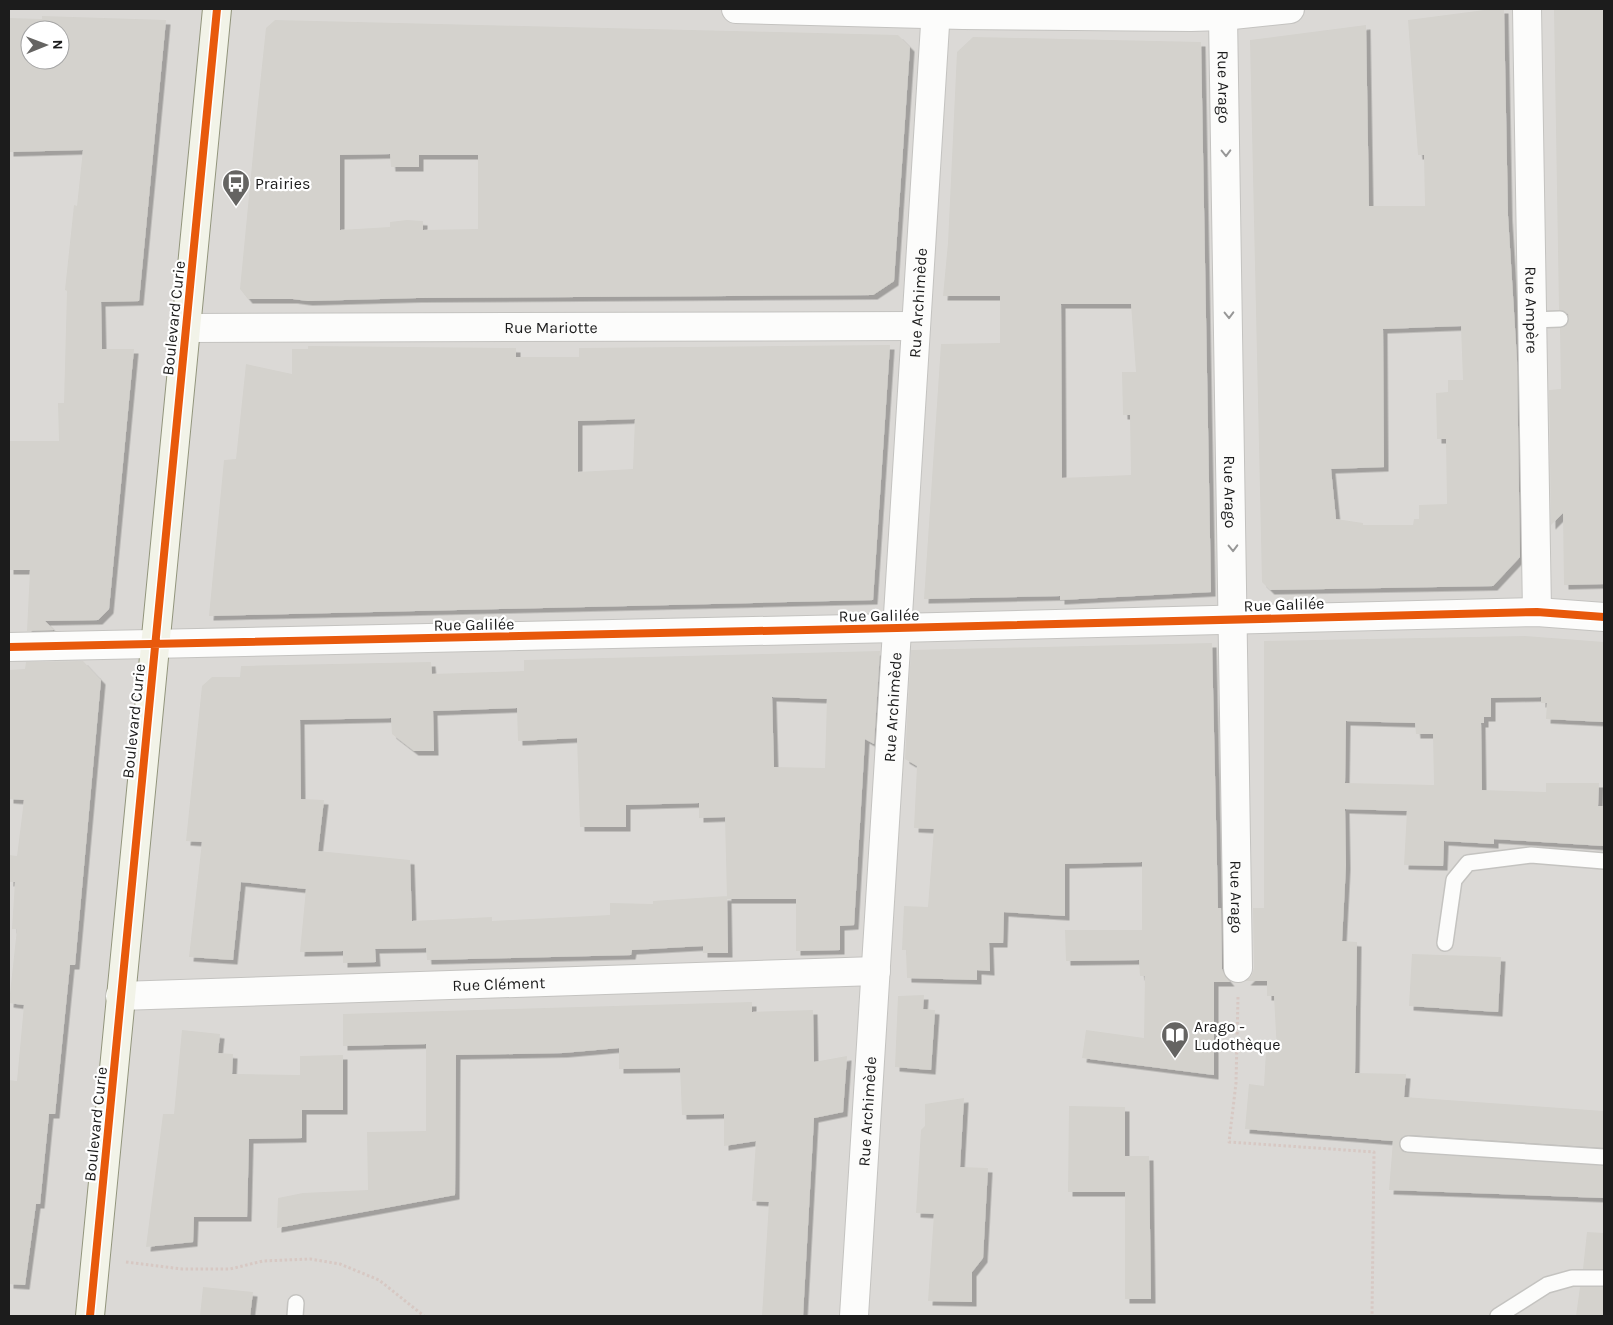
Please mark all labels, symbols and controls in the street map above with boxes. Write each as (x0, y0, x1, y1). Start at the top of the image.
north arrow (20, 20, 70, 70)
text: N (49, 40, 66, 50)
street label: Rue Arago (1214, 50, 1234, 124)
one-way arrow (1221, 149, 1231, 157)
bus stop icon: Prairies (221, 168, 251, 207)
place label: Prairies (255, 174, 310, 193)
street label: Rue Archimède (905, 247, 931, 359)
street label: Boulevard Curie (158, 260, 189, 376)
street label: Rue Ampère (1521, 266, 1542, 354)
one-way arrow (1223, 311, 1234, 319)
street label: Rue Mariotte (504, 318, 598, 337)
street label: Rue Arago (1220, 455, 1240, 529)
one-way arrow (1228, 544, 1238, 552)
street label: Rue Galilée (1243, 594, 1325, 615)
street label: Rue Galilée (838, 605, 920, 626)
street label: Rue Galilée (433, 614, 515, 635)
street label: Rue Archimède (880, 652, 906, 763)
street label: Boulevard Curie (118, 663, 149, 779)
street label: Rue Arago (1226, 860, 1246, 934)
street label: Rue Clément (452, 973, 546, 995)
place label: Arago - Ludothèque (1194, 1017, 1281, 1054)
library icon: Arago - Ludothèque (1160, 1020, 1190, 1059)
street label: Rue Archimède (854, 1056, 880, 1167)
street label: Boulevard Curie (80, 1066, 111, 1182)

